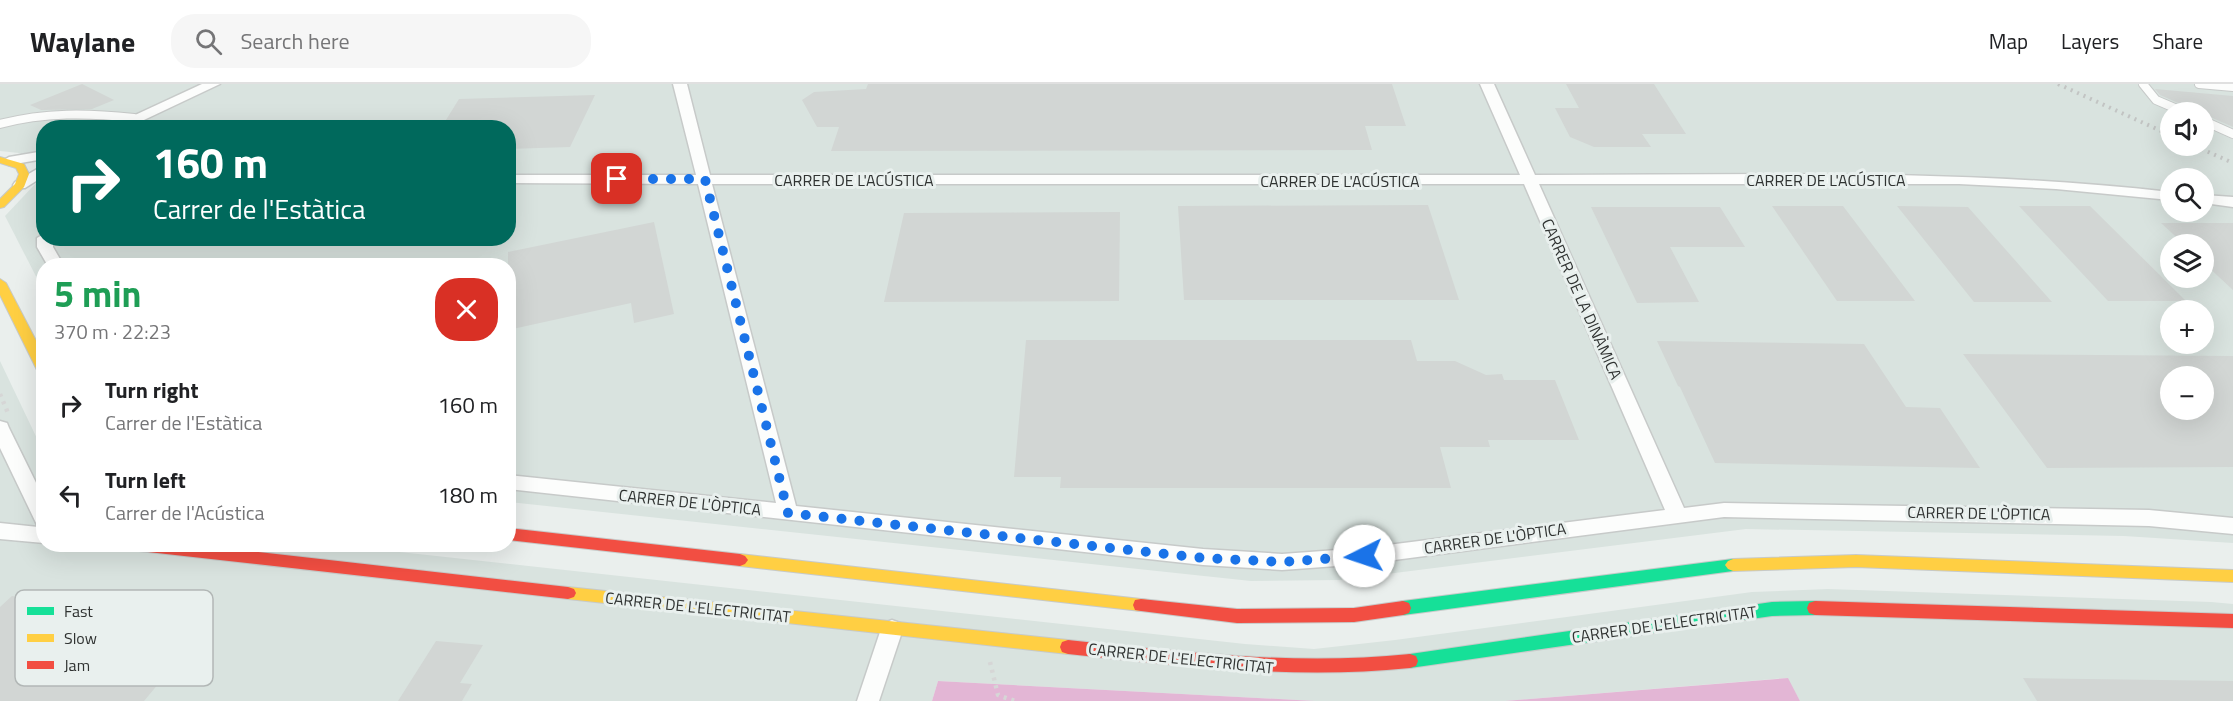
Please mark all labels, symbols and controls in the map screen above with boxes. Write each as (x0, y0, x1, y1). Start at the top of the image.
search box (171, 14, 591, 68)
text: Waylane (30, 20, 135, 63)
text: Search here (240, 24, 350, 58)
icon: search (192, 25, 225, 58)
text: Map (1989, 25, 2028, 57)
text: Layers (2061, 25, 2119, 57)
text: Share (2152, 25, 2203, 57)
map controls (2160, 102, 2214, 420)
button: sound (2160, 102, 2214, 156)
text: 160 m (153, 130, 268, 194)
icon: right (54, 144, 132, 222)
pin (591, 153, 642, 204)
icon: arrive (600, 162, 633, 195)
street label: CARRER DE L'ACÚSTICA (774, 168, 934, 192)
street label: CARRER DE L'ACÚSTICA (1746, 168, 1906, 192)
button: search (2160, 168, 2214, 222)
street label: CARRER DE L'ACÚSTICA (1260, 169, 1420, 193)
text: Carrer de l'Estàtica (153, 188, 365, 229)
street label: CARRER DE LA DINÀMICA (1536, 215, 1628, 384)
button: layers (2160, 234, 2214, 288)
text: 5 min (54, 266, 141, 321)
button: close (435, 278, 498, 341)
button: + (2160, 300, 2214, 354)
text: 370 m · 22:23 (54, 316, 171, 347)
button: − (2160, 366, 2214, 420)
text: Turn right (105, 373, 199, 407)
text: 160 m (438, 388, 498, 422)
icon: right (54, 389, 87, 422)
text: Carrer de l'Estàtica (105, 407, 262, 438)
text: Turn left (105, 463, 186, 497)
text: 180 m (438, 478, 498, 512)
icon: left (54, 479, 87, 512)
street label: CARRER DE L'ÒPTICA (618, 483, 763, 521)
text: Carrer de l'Acústica (105, 497, 265, 528)
street label: CARRER DE L'ÒPTICA (1907, 500, 2051, 526)
street label: CARRER DE L'ÒPTICA (1422, 516, 1568, 560)
position arrow (1332, 524, 1396, 588)
street label: CARRER DE L'ELECTRICITAT (604, 585, 792, 629)
legend (15, 590, 213, 686)
text: Fast (64, 599, 93, 623)
street label: CARRER DE L'ELECTRICITAT (1570, 599, 1758, 649)
text: Slow (64, 626, 97, 650)
street label: CARRER DE L'ELECTRICITAT (1087, 636, 1275, 680)
text: Jam (64, 653, 90, 677)

